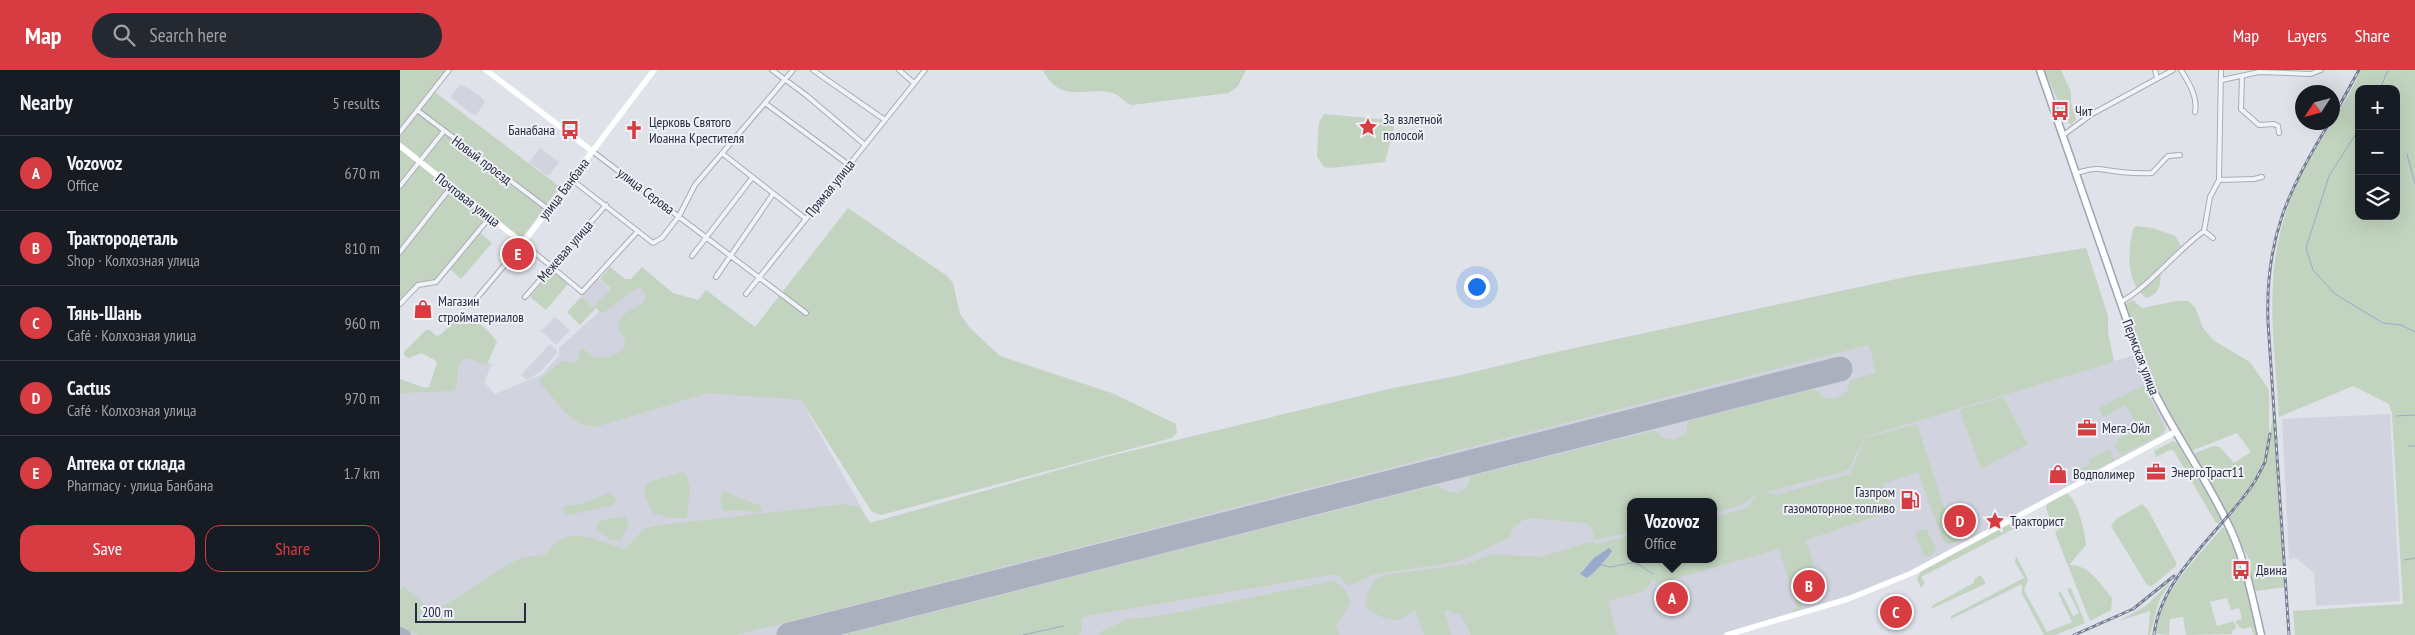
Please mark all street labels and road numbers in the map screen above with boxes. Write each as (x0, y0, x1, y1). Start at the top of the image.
street label: Новый проезд (448, 131, 516, 189)
street label: улица Банбана (535, 154, 593, 224)
street label: Прямая улица (801, 156, 859, 220)
street label: улица Серова (614, 164, 678, 218)
street label: Почтовая улица (432, 169, 504, 231)
street label: Межевая улица (533, 216, 597, 286)
street label: Пермская улица (2118, 317, 2164, 397)

